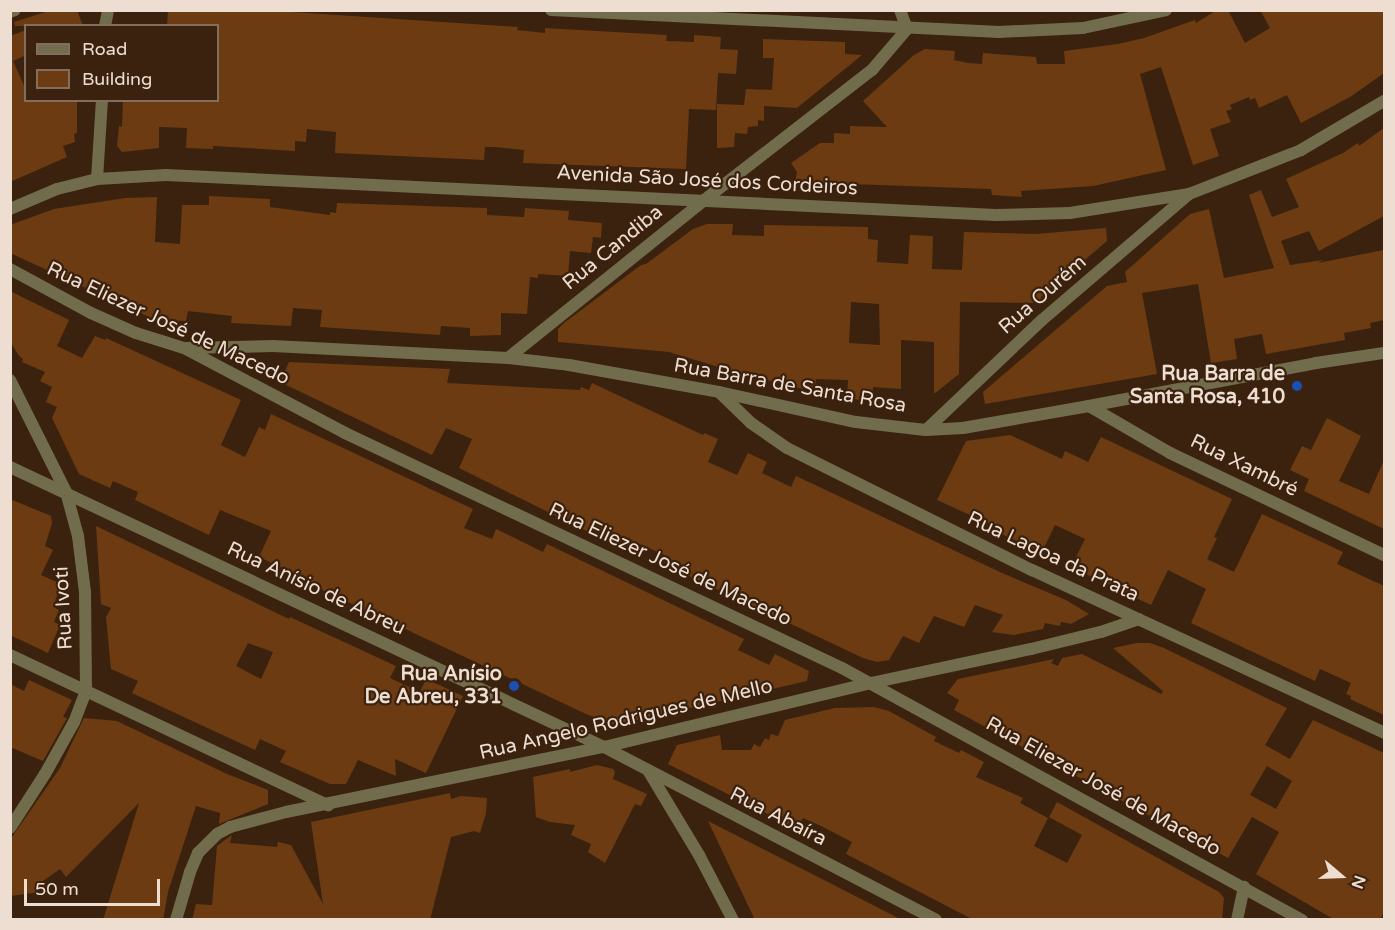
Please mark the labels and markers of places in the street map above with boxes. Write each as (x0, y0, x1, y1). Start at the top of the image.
place label: Rua Barra de Santa Rosa, 410 (1130, 362, 1285, 409)
marker: Rua Barra de Santa Rosa, 410 (1290, 379, 1304, 393)
place label: Rua Anísio De Abreu, 331 (364, 662, 502, 709)
marker: Rua Anísio De Abreu, 331 (507, 679, 521, 693)

